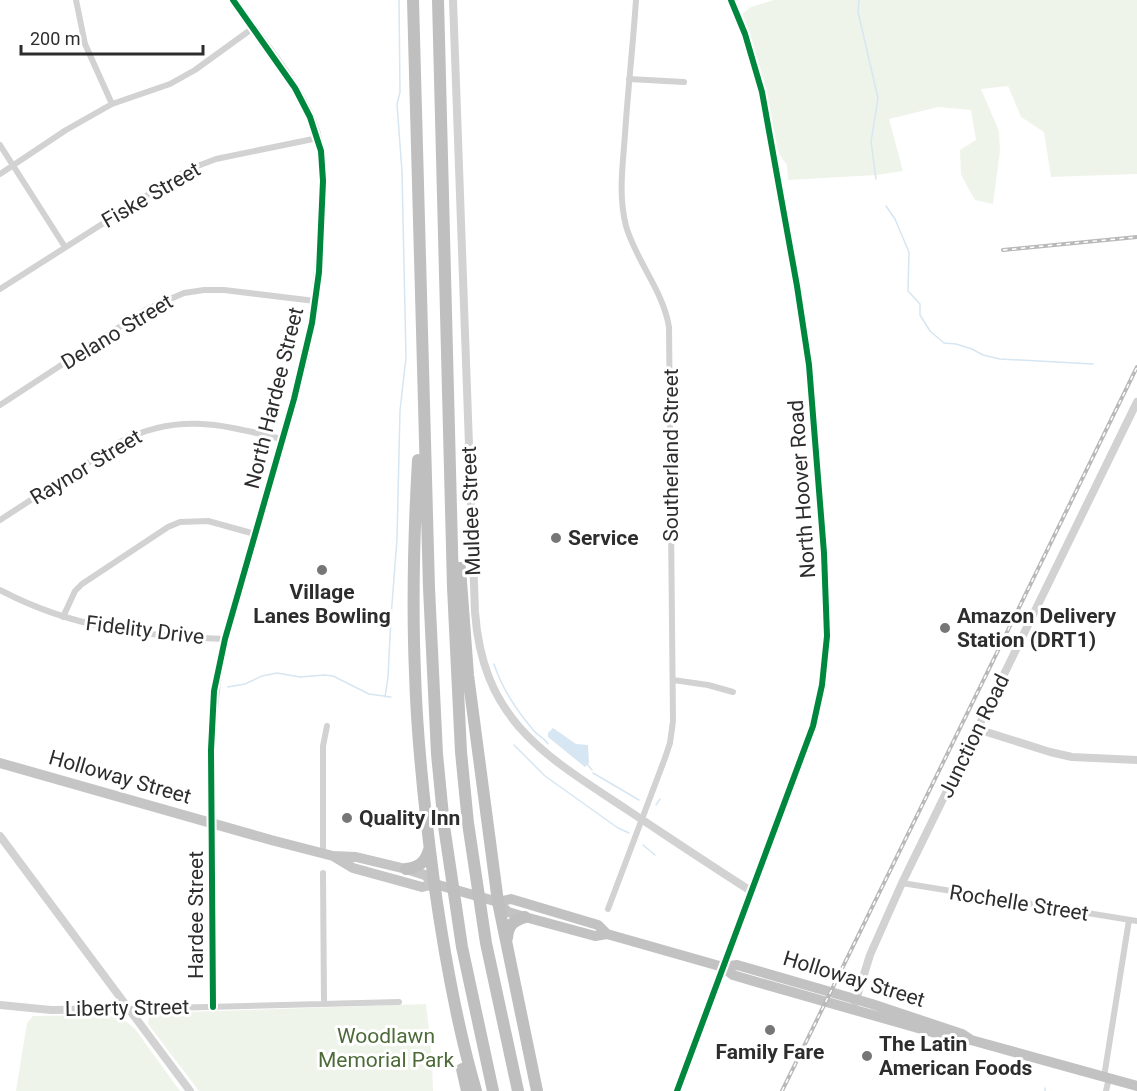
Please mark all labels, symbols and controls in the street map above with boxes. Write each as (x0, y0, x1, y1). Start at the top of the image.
scale bar (21, 18, 202, 56)
text: 200 m (30, 28, 81, 49)
street label: Fiske Street (97, 157, 205, 233)
street label: Delano Street (57, 289, 177, 375)
street label: North Hardee Street (240, 305, 308, 491)
street label: Southerland Street (659, 368, 683, 542)
street label: North Hoover Road (784, 399, 820, 579)
street label: Raynor Street (26, 424, 146, 510)
street label: Muldee Street (457, 446, 485, 576)
place label: Service (568, 526, 639, 550)
marker: Service (549, 531, 563, 545)
marker: Village Lanes Bowling (315, 563, 329, 577)
place label: Village Lanes Bowling (253, 580, 391, 628)
place label: Amazon Delivery Station (DRT1) (957, 604, 1116, 652)
street label: Fidelity Drive (84, 611, 206, 649)
marker: Amazon Delivery Station (DRT1) (938, 621, 952, 635)
street label: Junction Road (934, 670, 1014, 802)
street label: Holloway Street (46, 745, 194, 809)
place label: Quality Inn (359, 806, 460, 830)
marker: Quality Inn (340, 811, 354, 825)
street label: Hardee Street (184, 851, 208, 979)
street label: Rochelle Street (948, 880, 1090, 926)
street label: Holloway Street (780, 946, 928, 1012)
street label: Liberty Street (65, 995, 190, 1021)
marker: Family Fare (763, 1023, 777, 1037)
park label: Woodlawn Memorial Park (318, 1024, 454, 1072)
place label: The Latin American Foods (879, 1032, 1033, 1080)
place label: Family Fare (716, 1040, 824, 1064)
marker: The Latin American Foods (860, 1049, 874, 1063)

